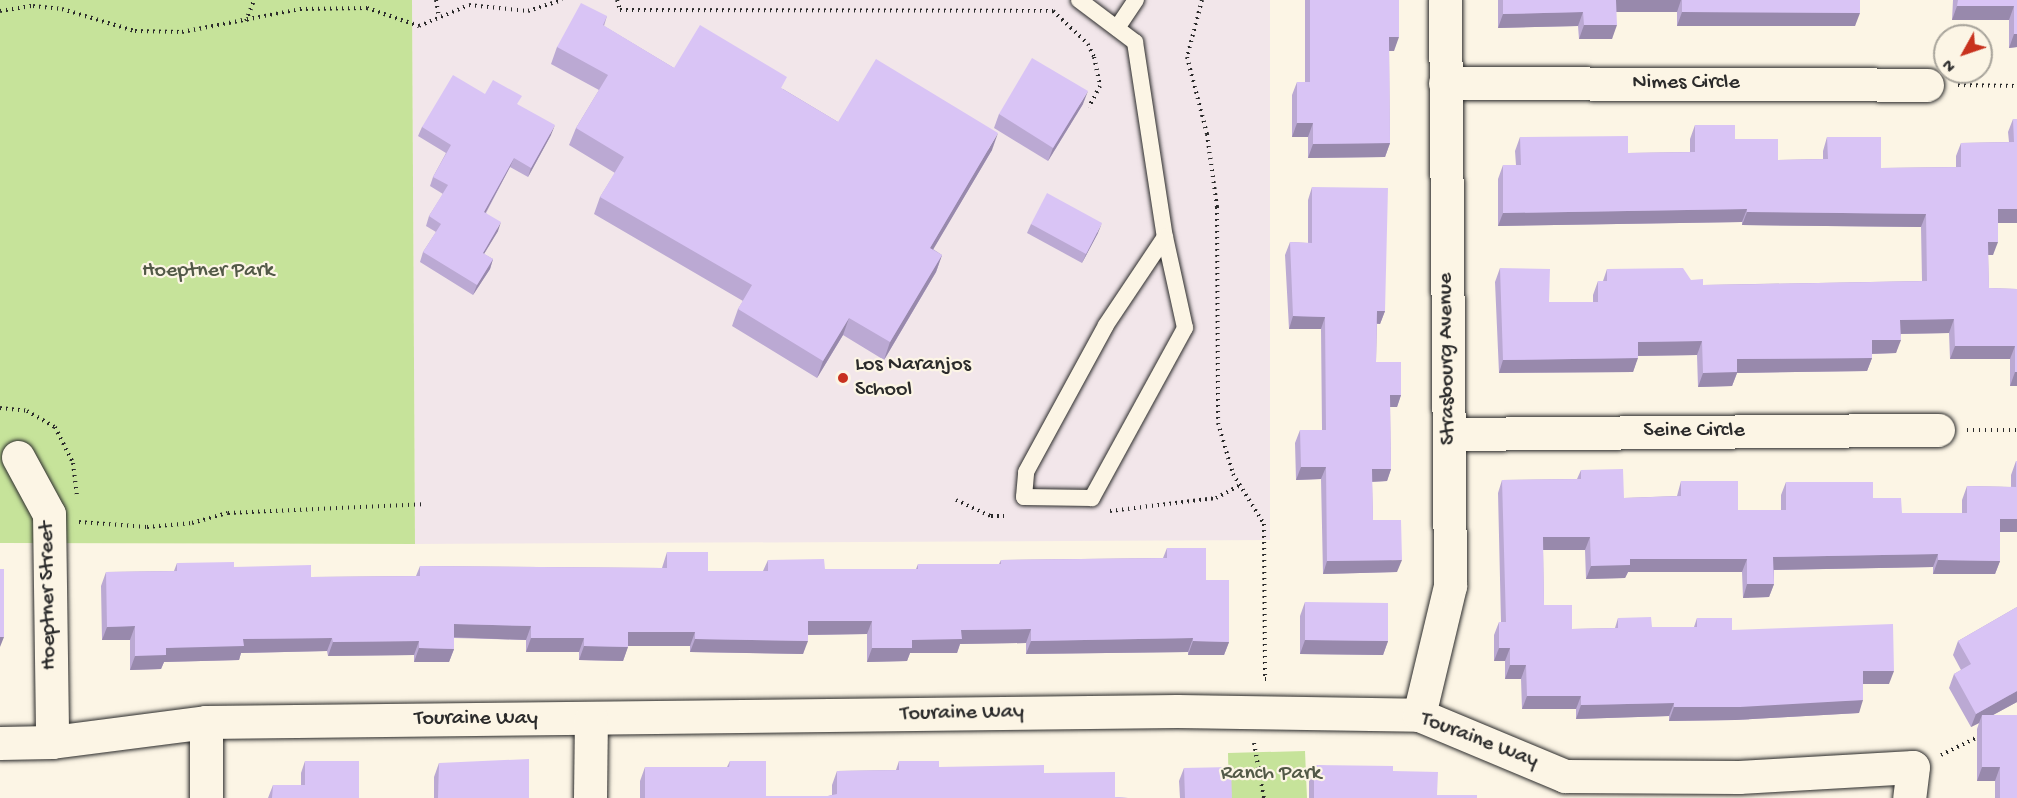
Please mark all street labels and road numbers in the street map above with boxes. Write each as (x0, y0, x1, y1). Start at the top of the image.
street label: Nimes Circle (1632, 71, 1740, 97)
street label: Strasbourg Avenue (1433, 273, 1463, 445)
street label: Seine Circle (1643, 419, 1745, 445)
street label: Hoeptner Street (35, 521, 63, 671)
street label: Touraine Way (900, 700, 1024, 728)
street label: Touraine Way (414, 707, 538, 733)
street label: Touraine Way (1417, 707, 1541, 775)

